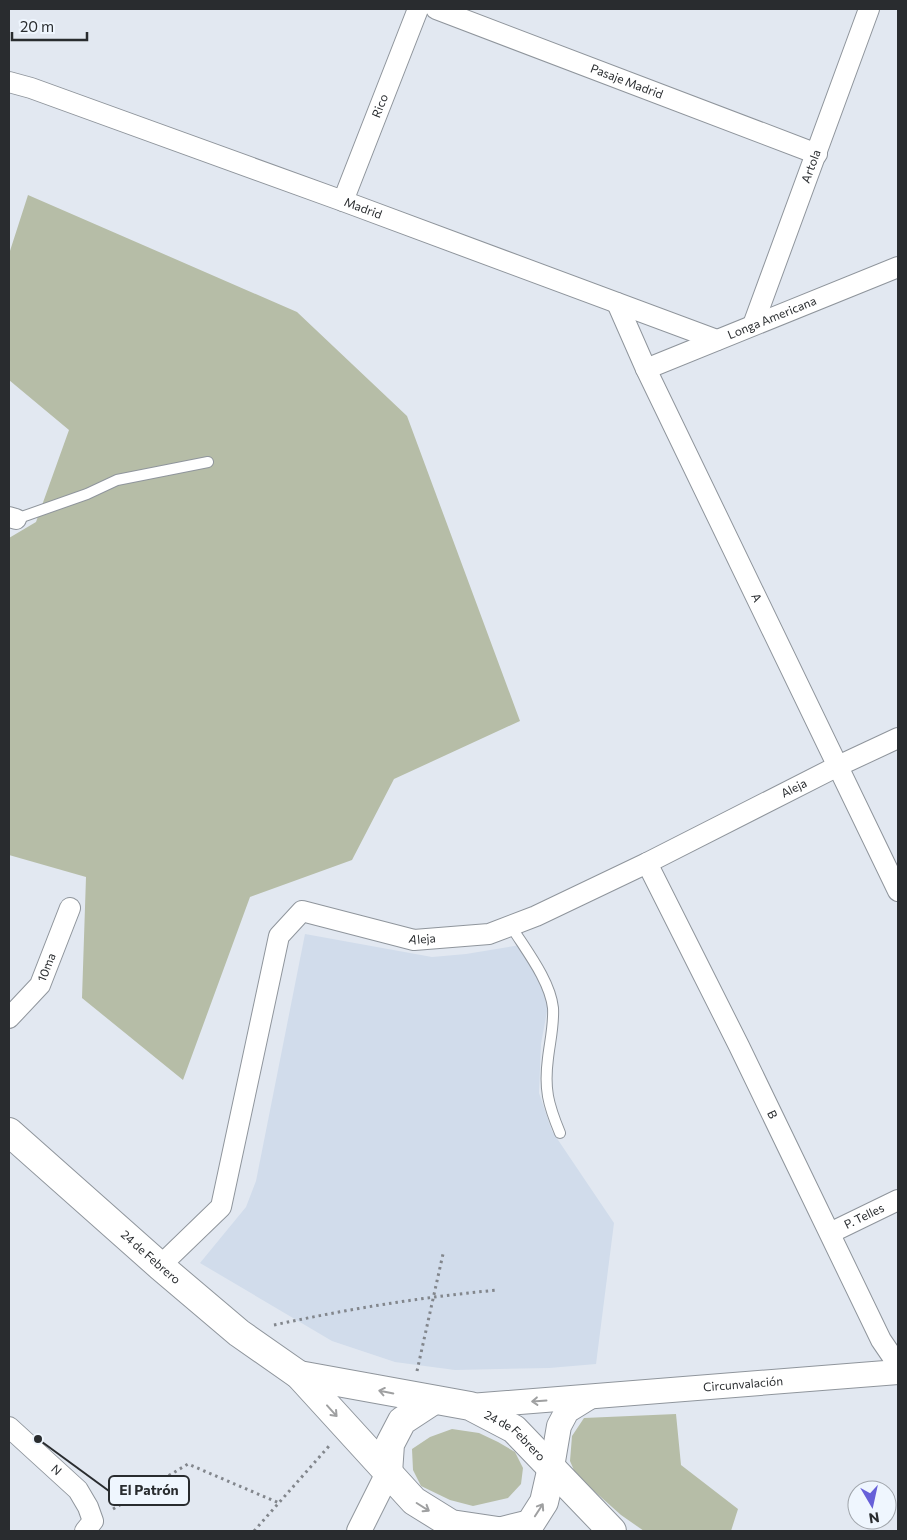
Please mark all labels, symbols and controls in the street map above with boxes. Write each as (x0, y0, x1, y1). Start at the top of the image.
scale bar (12, 10, 88, 42)
text: 20 m (20, 17, 54, 35)
street label: Pasaje Madrid (589, 60, 665, 101)
street label: Rico (368, 92, 390, 119)
street label: Artola (798, 147, 823, 185)
street label: Madrid (342, 194, 384, 221)
street label: Longa Americana (725, 293, 818, 341)
street label: A (749, 590, 765, 604)
street label: Aleja (778, 775, 809, 800)
street label: Aleja (407, 930, 436, 947)
street label: 10ma (34, 951, 58, 984)
street label: B (765, 1108, 781, 1121)
street label: P. Telles (842, 1200, 886, 1231)
street label: 24 de Febrero (119, 1227, 184, 1286)
street label: Circunvalación (703, 1373, 784, 1393)
one-way arrow (379, 1386, 395, 1396)
one-way arrow (532, 1397, 548, 1406)
one-way arrow (326, 1405, 338, 1418)
street label: 24 de Febrero (482, 1407, 549, 1463)
street label: N (49, 1461, 65, 1478)
callout: El Patrón (109, 1476, 189, 1505)
north arrow (847, 1480, 897, 1530)
text: El Patrón (119, 1481, 179, 1498)
one-way arrow (416, 1502, 430, 1512)
one-way arrow (534, 1503, 544, 1517)
text: N (868, 1509, 881, 1528)

